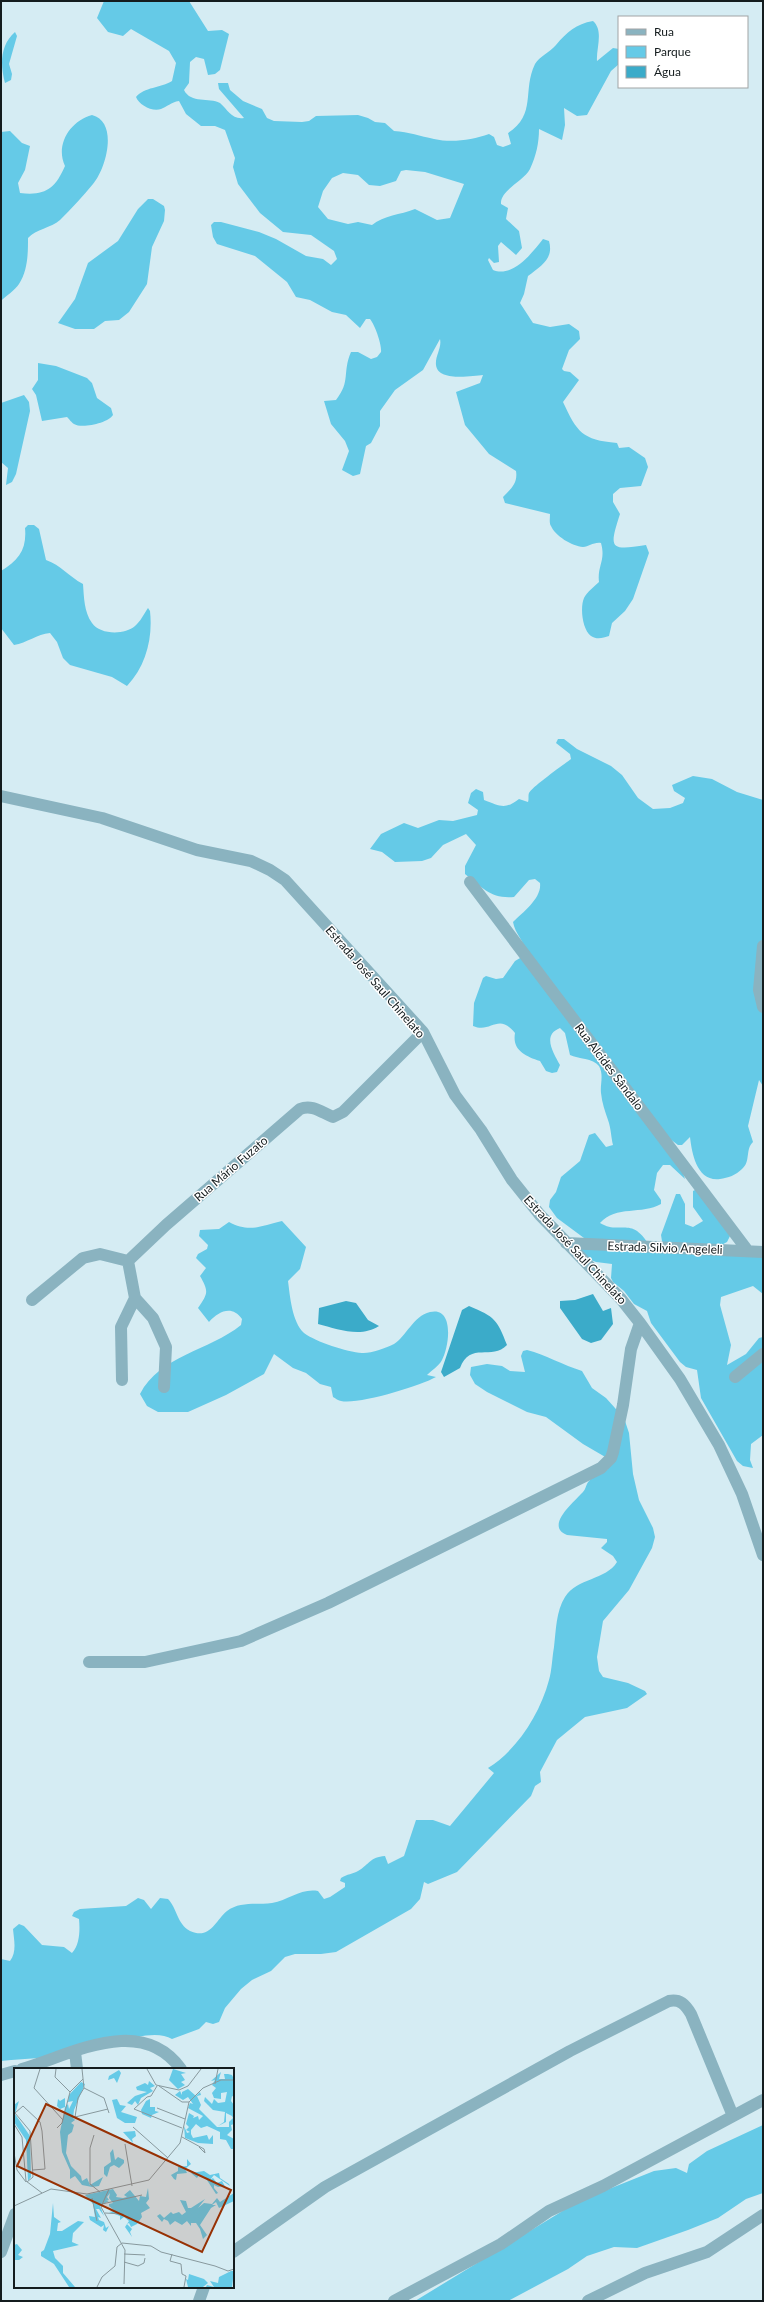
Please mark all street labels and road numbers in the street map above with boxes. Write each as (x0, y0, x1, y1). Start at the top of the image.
street label: Estrada José Saul Chinelato (323, 923, 428, 1041)
street label: Rua Alcides Sândalo (572, 1020, 647, 1113)
street label: Rua Mário Fuzato (191, 1133, 271, 1205)
street label: Estrada José Saul Chinelato (521, 1192, 630, 1307)
street label: Estrada Silvio Angeleli (607, 1238, 723, 1257)

